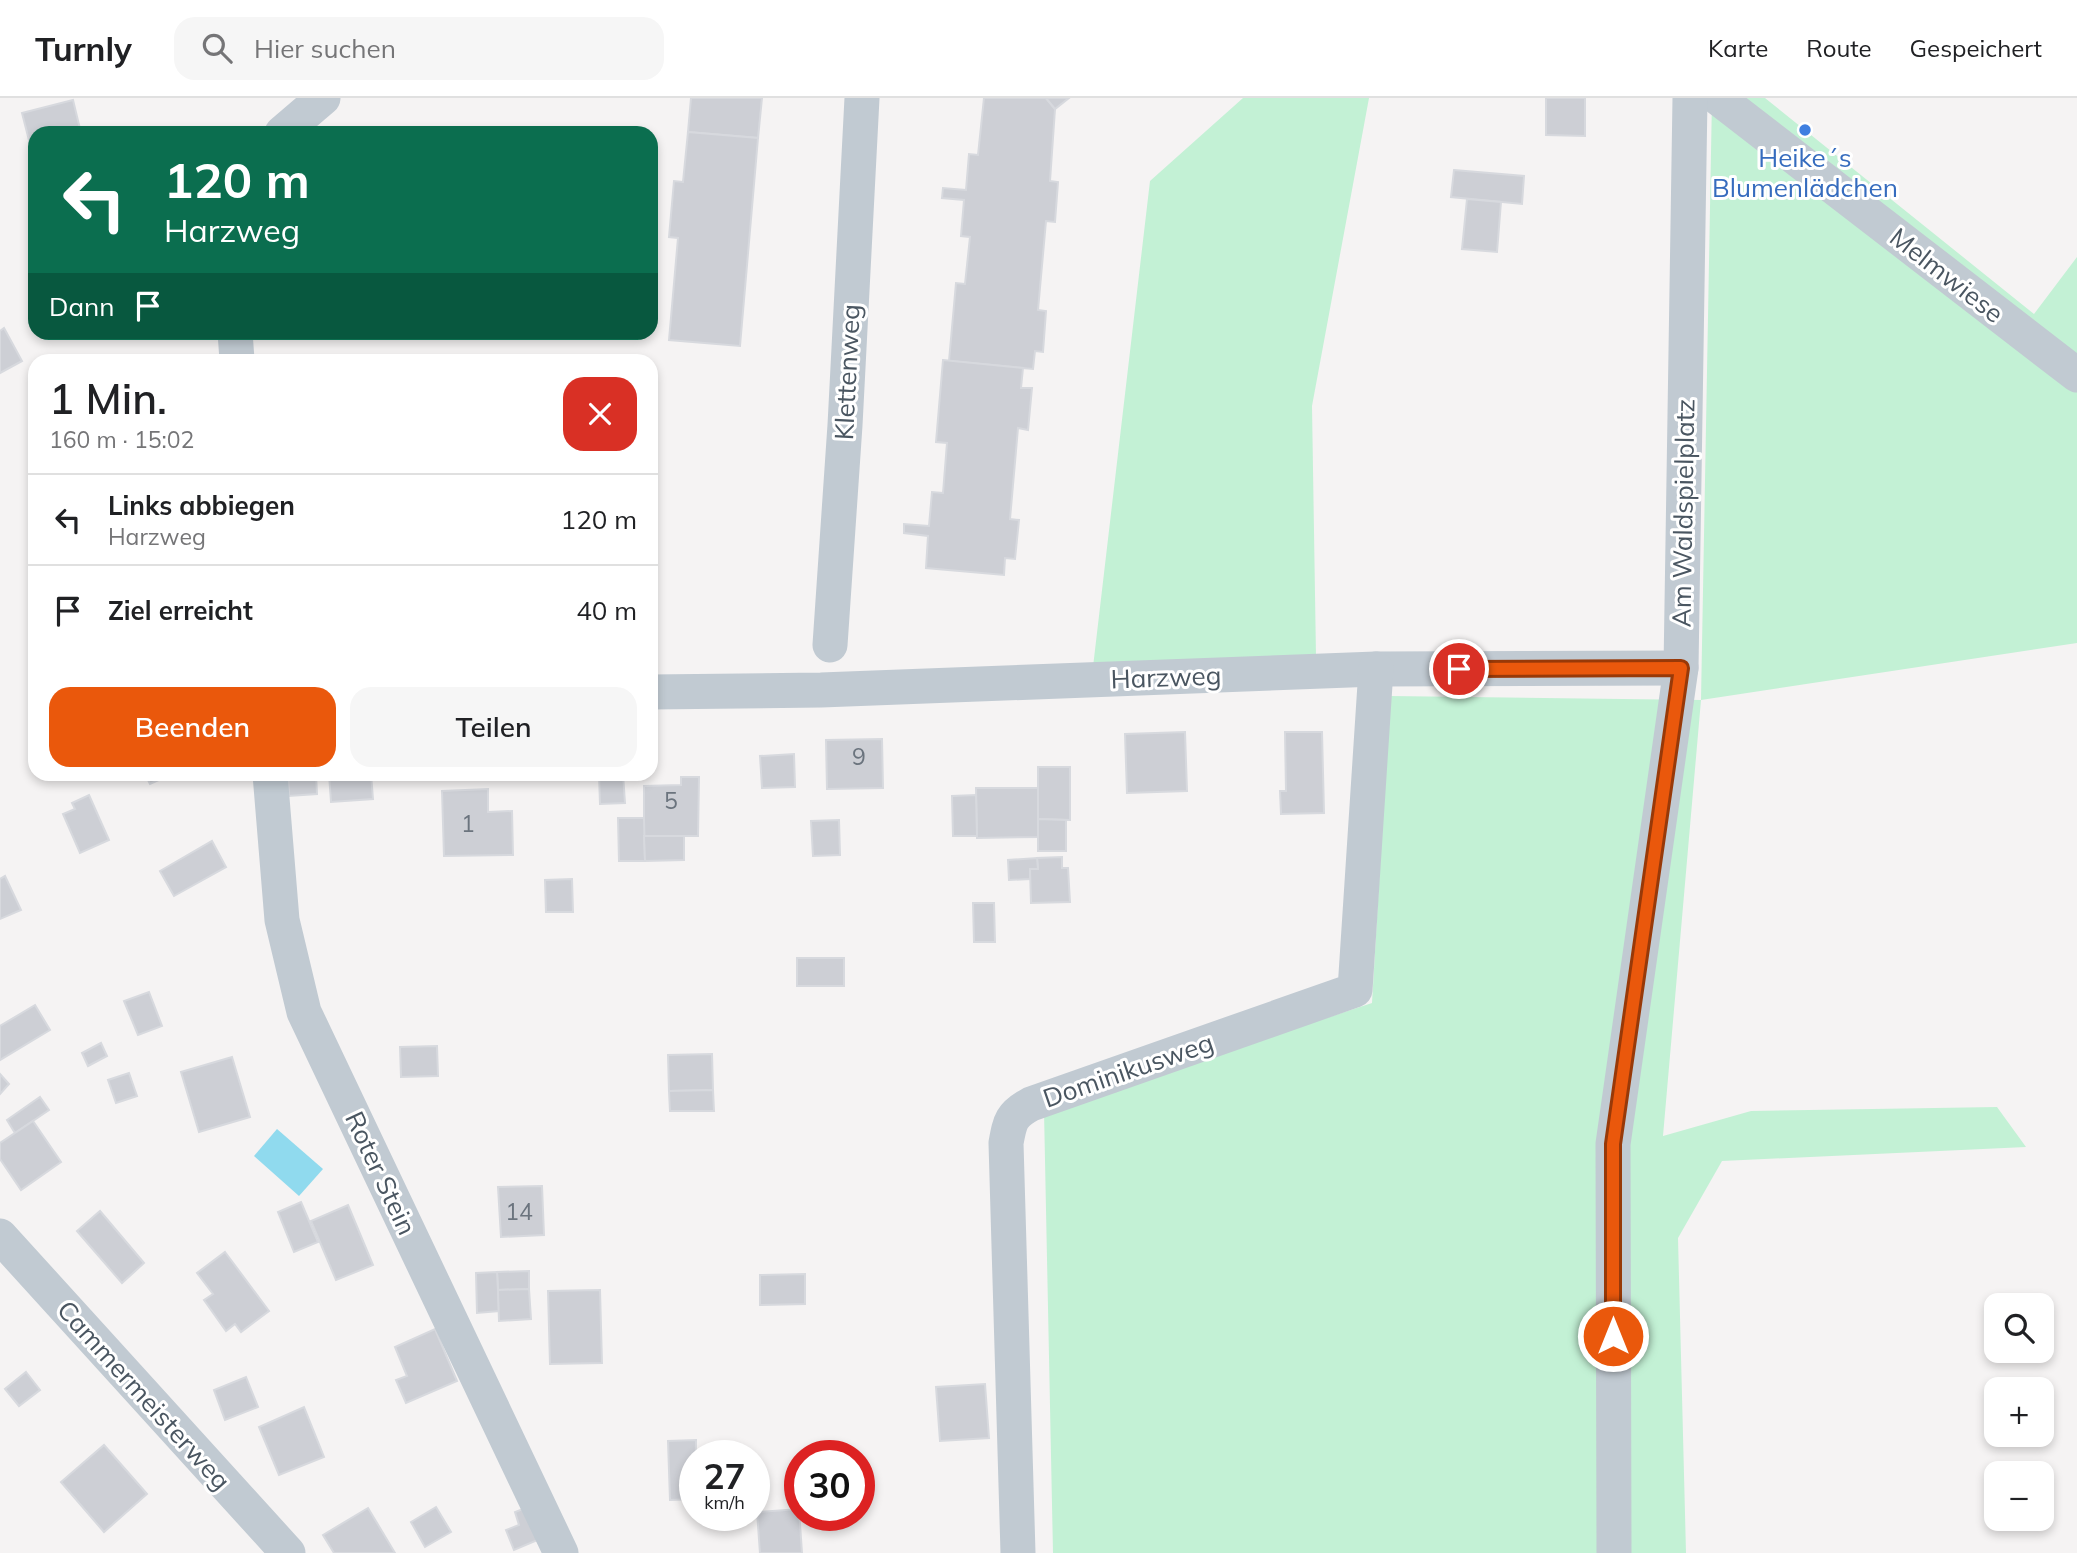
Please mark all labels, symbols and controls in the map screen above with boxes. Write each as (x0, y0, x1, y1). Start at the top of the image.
search box (174, 17, 664, 80)
text: Turnly (35, 28, 132, 69)
icon: search (198, 29, 236, 67)
text: Hier suchen (254, 32, 396, 65)
text: Karte (1708, 33, 1768, 63)
text: Route (1806, 33, 1872, 63)
text: Gespeichert (1910, 33, 2042, 63)
marker: Heike´s Blumenlädchen (1797, 122, 1813, 138)
place label: Heike´s Blumenlädchen (1712, 141, 1898, 204)
text: 120 m (164, 149, 310, 210)
icon: left (49, 154, 140, 245)
text: Harzweg (164, 210, 300, 250)
street label: Melmwiese (1884, 220, 2010, 330)
icon: arrive (129, 287, 167, 325)
text: Dann (49, 290, 115, 323)
street label: Klettenweg (827, 303, 867, 441)
text: 1 Min. (49, 372, 167, 425)
button: close (563, 377, 637, 451)
street label: Am Waldspielplatz (1665, 398, 1701, 628)
text: 160 m · 15:02 (49, 425, 194, 454)
text: Links abbiegen (108, 489, 295, 522)
icon: left (49, 501, 87, 539)
text: 120 m (561, 503, 637, 536)
text: Harzweg (108, 522, 206, 551)
icon: arrive (49, 592, 87, 630)
text: Ziel erreicht (108, 594, 253, 627)
text: 40 m (576, 594, 637, 627)
pin (1429, 639, 1489, 699)
icon: arrive (1440, 650, 1478, 688)
street label: Harzweg (1110, 659, 1222, 695)
button: Beenden (49, 687, 336, 767)
button: Teilen (350, 687, 637, 767)
house number: 9 (852, 742, 866, 771)
house number: 5 (664, 786, 678, 815)
house number: 1 (461, 809, 475, 838)
street label: Dominikusweg (1038, 1025, 1218, 1115)
street label: Roter Stein (338, 1106, 424, 1240)
house number: 14 (505, 1197, 533, 1226)
street label: Cammermeisterweg (50, 1293, 238, 1497)
map controls (1984, 1293, 2054, 1531)
button: search (1984, 1293, 2054, 1363)
position arrow (1576, 1299, 1650, 1373)
button: + (1984, 1377, 2054, 1447)
speed limit sign: 30 (784, 1440, 875, 1531)
text: 27 (703, 1454, 746, 1498)
button: − (1984, 1461, 2054, 1531)
text: km/h (704, 1491, 745, 1514)

